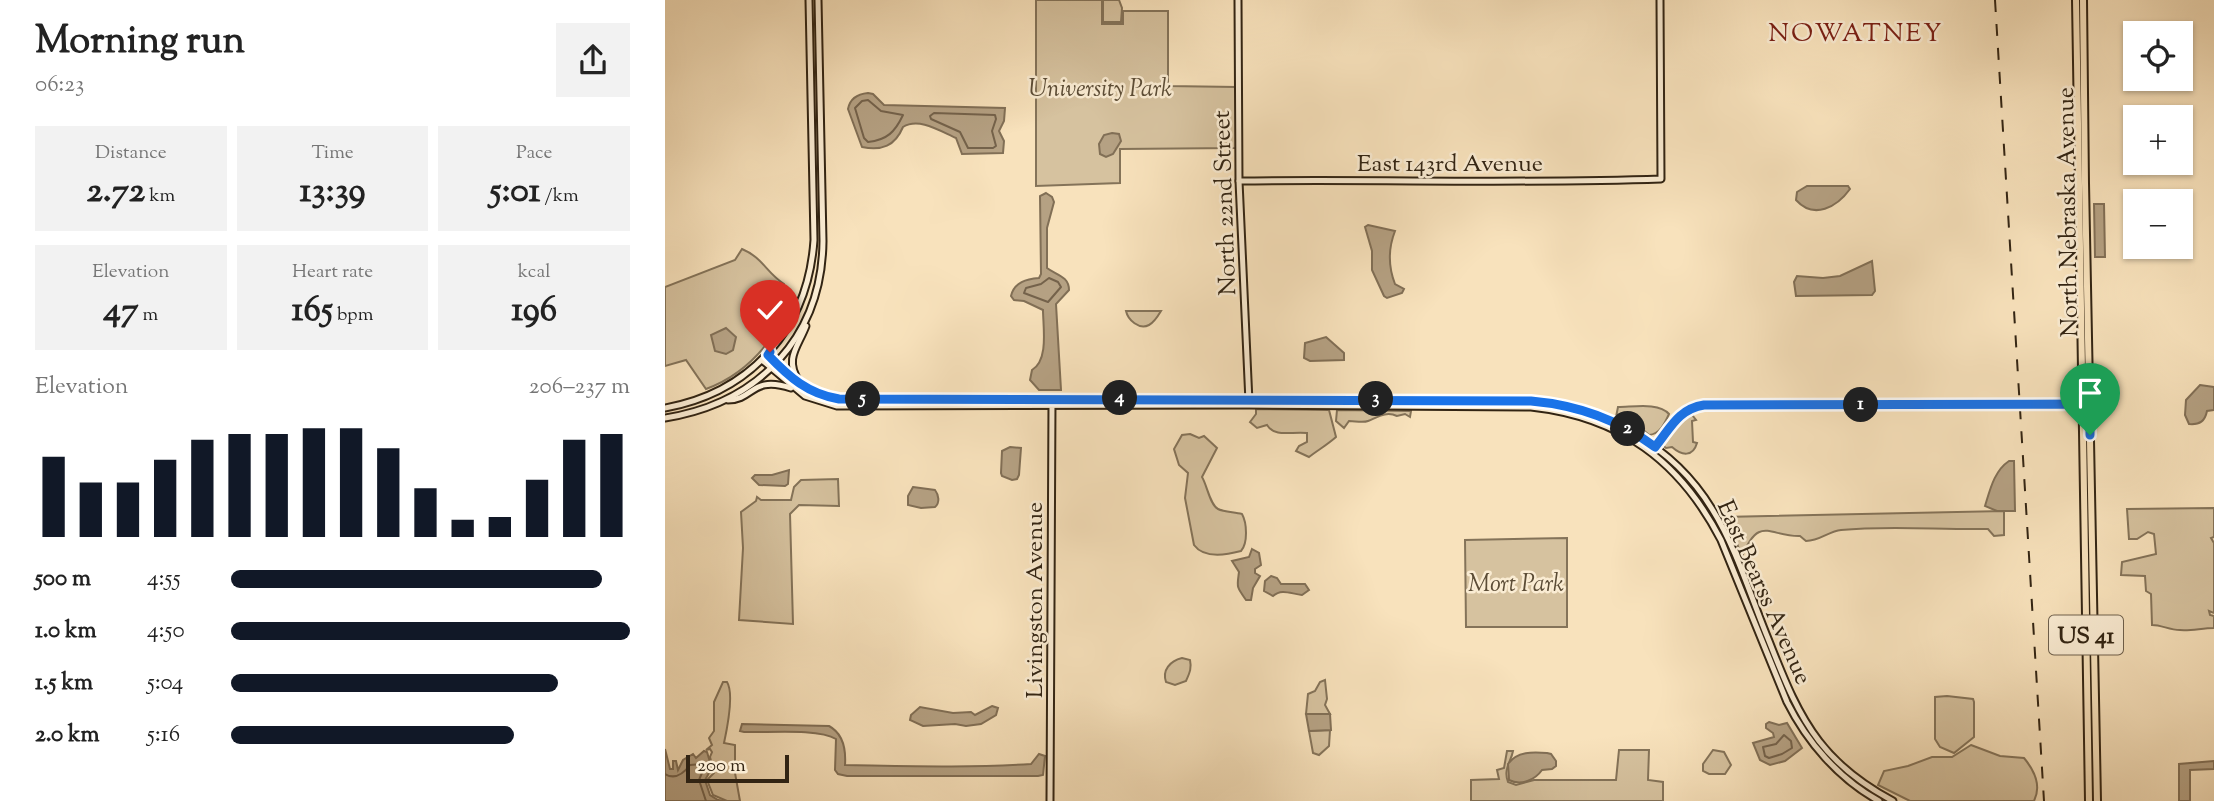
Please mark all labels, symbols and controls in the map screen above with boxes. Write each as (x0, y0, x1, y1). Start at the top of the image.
text: Morning run (35, 16, 245, 70)
district label: NOWATNEY (1768, 16, 1944, 53)
map controls (2123, 21, 2193, 259)
button: locate (2123, 21, 2193, 91)
button: share (556, 23, 630, 97)
text: 06:23 (35, 69, 84, 102)
park label: University Park (1028, 73, 1172, 107)
street label: North Nebraska Avenue (2050, 87, 2088, 337)
button: + (2123, 105, 2193, 175)
street label: North 22nd Street (1206, 110, 1246, 296)
text: Distance (95, 140, 167, 167)
text: Time (311, 140, 354, 167)
text: Pace (516, 140, 552, 167)
street label: East 143rd Avenue (1357, 148, 1543, 182)
text: 2.72 (86, 167, 145, 218)
text: 13:39 (300, 167, 365, 218)
text: 5:01 (490, 167, 540, 218)
text: km (145, 183, 175, 210)
text: /km (540, 183, 579, 210)
button: − (2123, 189, 2193, 259)
text: Elevation (92, 259, 169, 286)
text: Heart rate (292, 259, 373, 286)
text: kcal (518, 259, 550, 286)
pin (740, 280, 800, 352)
text: 47 (103, 286, 139, 337)
text: 165 (292, 286, 333, 337)
text: 196 (511, 286, 557, 337)
icon: check (751, 291, 789, 329)
text: m (139, 302, 158, 329)
text: bpm (333, 302, 373, 329)
pin (2060, 363, 2120, 435)
text: Elevation (35, 371, 128, 404)
text: 206–237 m (529, 371, 630, 404)
icon: arrive (2071, 374, 2109, 412)
pin: 4 (1103, 380, 1137, 416)
pin: 5 (845, 382, 881, 416)
pin: 3 (1359, 382, 1393, 416)
text: 4 (1115, 384, 1124, 411)
text: 5 (859, 385, 866, 412)
text: 3 (1372, 385, 1379, 412)
pin: 1 (1843, 388, 1879, 422)
text: 1 (1857, 391, 1864, 418)
pin: 2 (1611, 412, 1646, 446)
text: 2 (1623, 415, 1632, 442)
street label: East Bearss Avenue (1707, 495, 1819, 690)
street label: Livingston Avenue (1019, 502, 1053, 698)
text: 500 m (35, 563, 91, 596)
text: 4:55 (147, 563, 181, 596)
park label: Mort Park (1468, 568, 1564, 602)
text: 1.0 km (35, 615, 97, 648)
text: 4:50 (147, 615, 185, 648)
road number: US 41 (2049, 615, 2123, 654)
text: 1.5 km (35, 667, 93, 700)
text: 5:04 (147, 667, 183, 700)
text: 2.0 km (35, 719, 100, 752)
text: 5:16 (147, 719, 180, 752)
scale bar (686, 752, 789, 784)
text: 200 m (697, 753, 746, 780)

